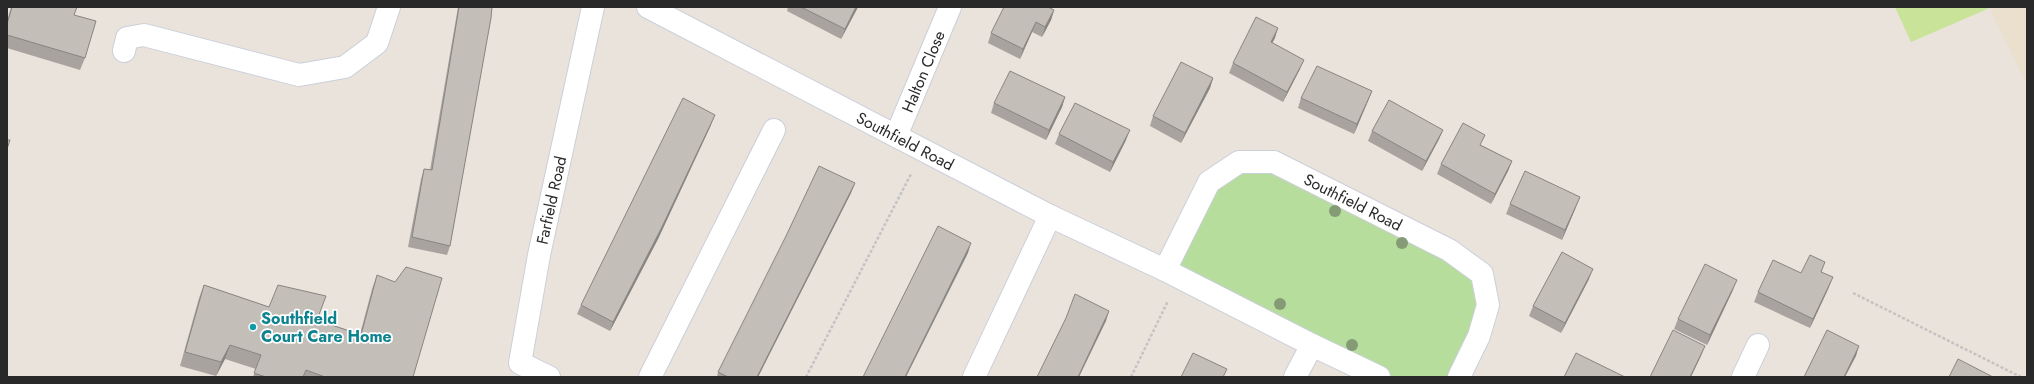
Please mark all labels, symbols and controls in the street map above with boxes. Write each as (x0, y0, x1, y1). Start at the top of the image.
street label: Halton Close (896, 27, 950, 116)
street label: Southfield Road (852, 106, 958, 176)
street label: Farfield Road (530, 154, 572, 247)
street label: Southfield Road (1300, 167, 1406, 236)
place label: Southfield Court Care Home (261, 307, 392, 348)
marker: Southfield Court Care Home (248, 322, 258, 332)

